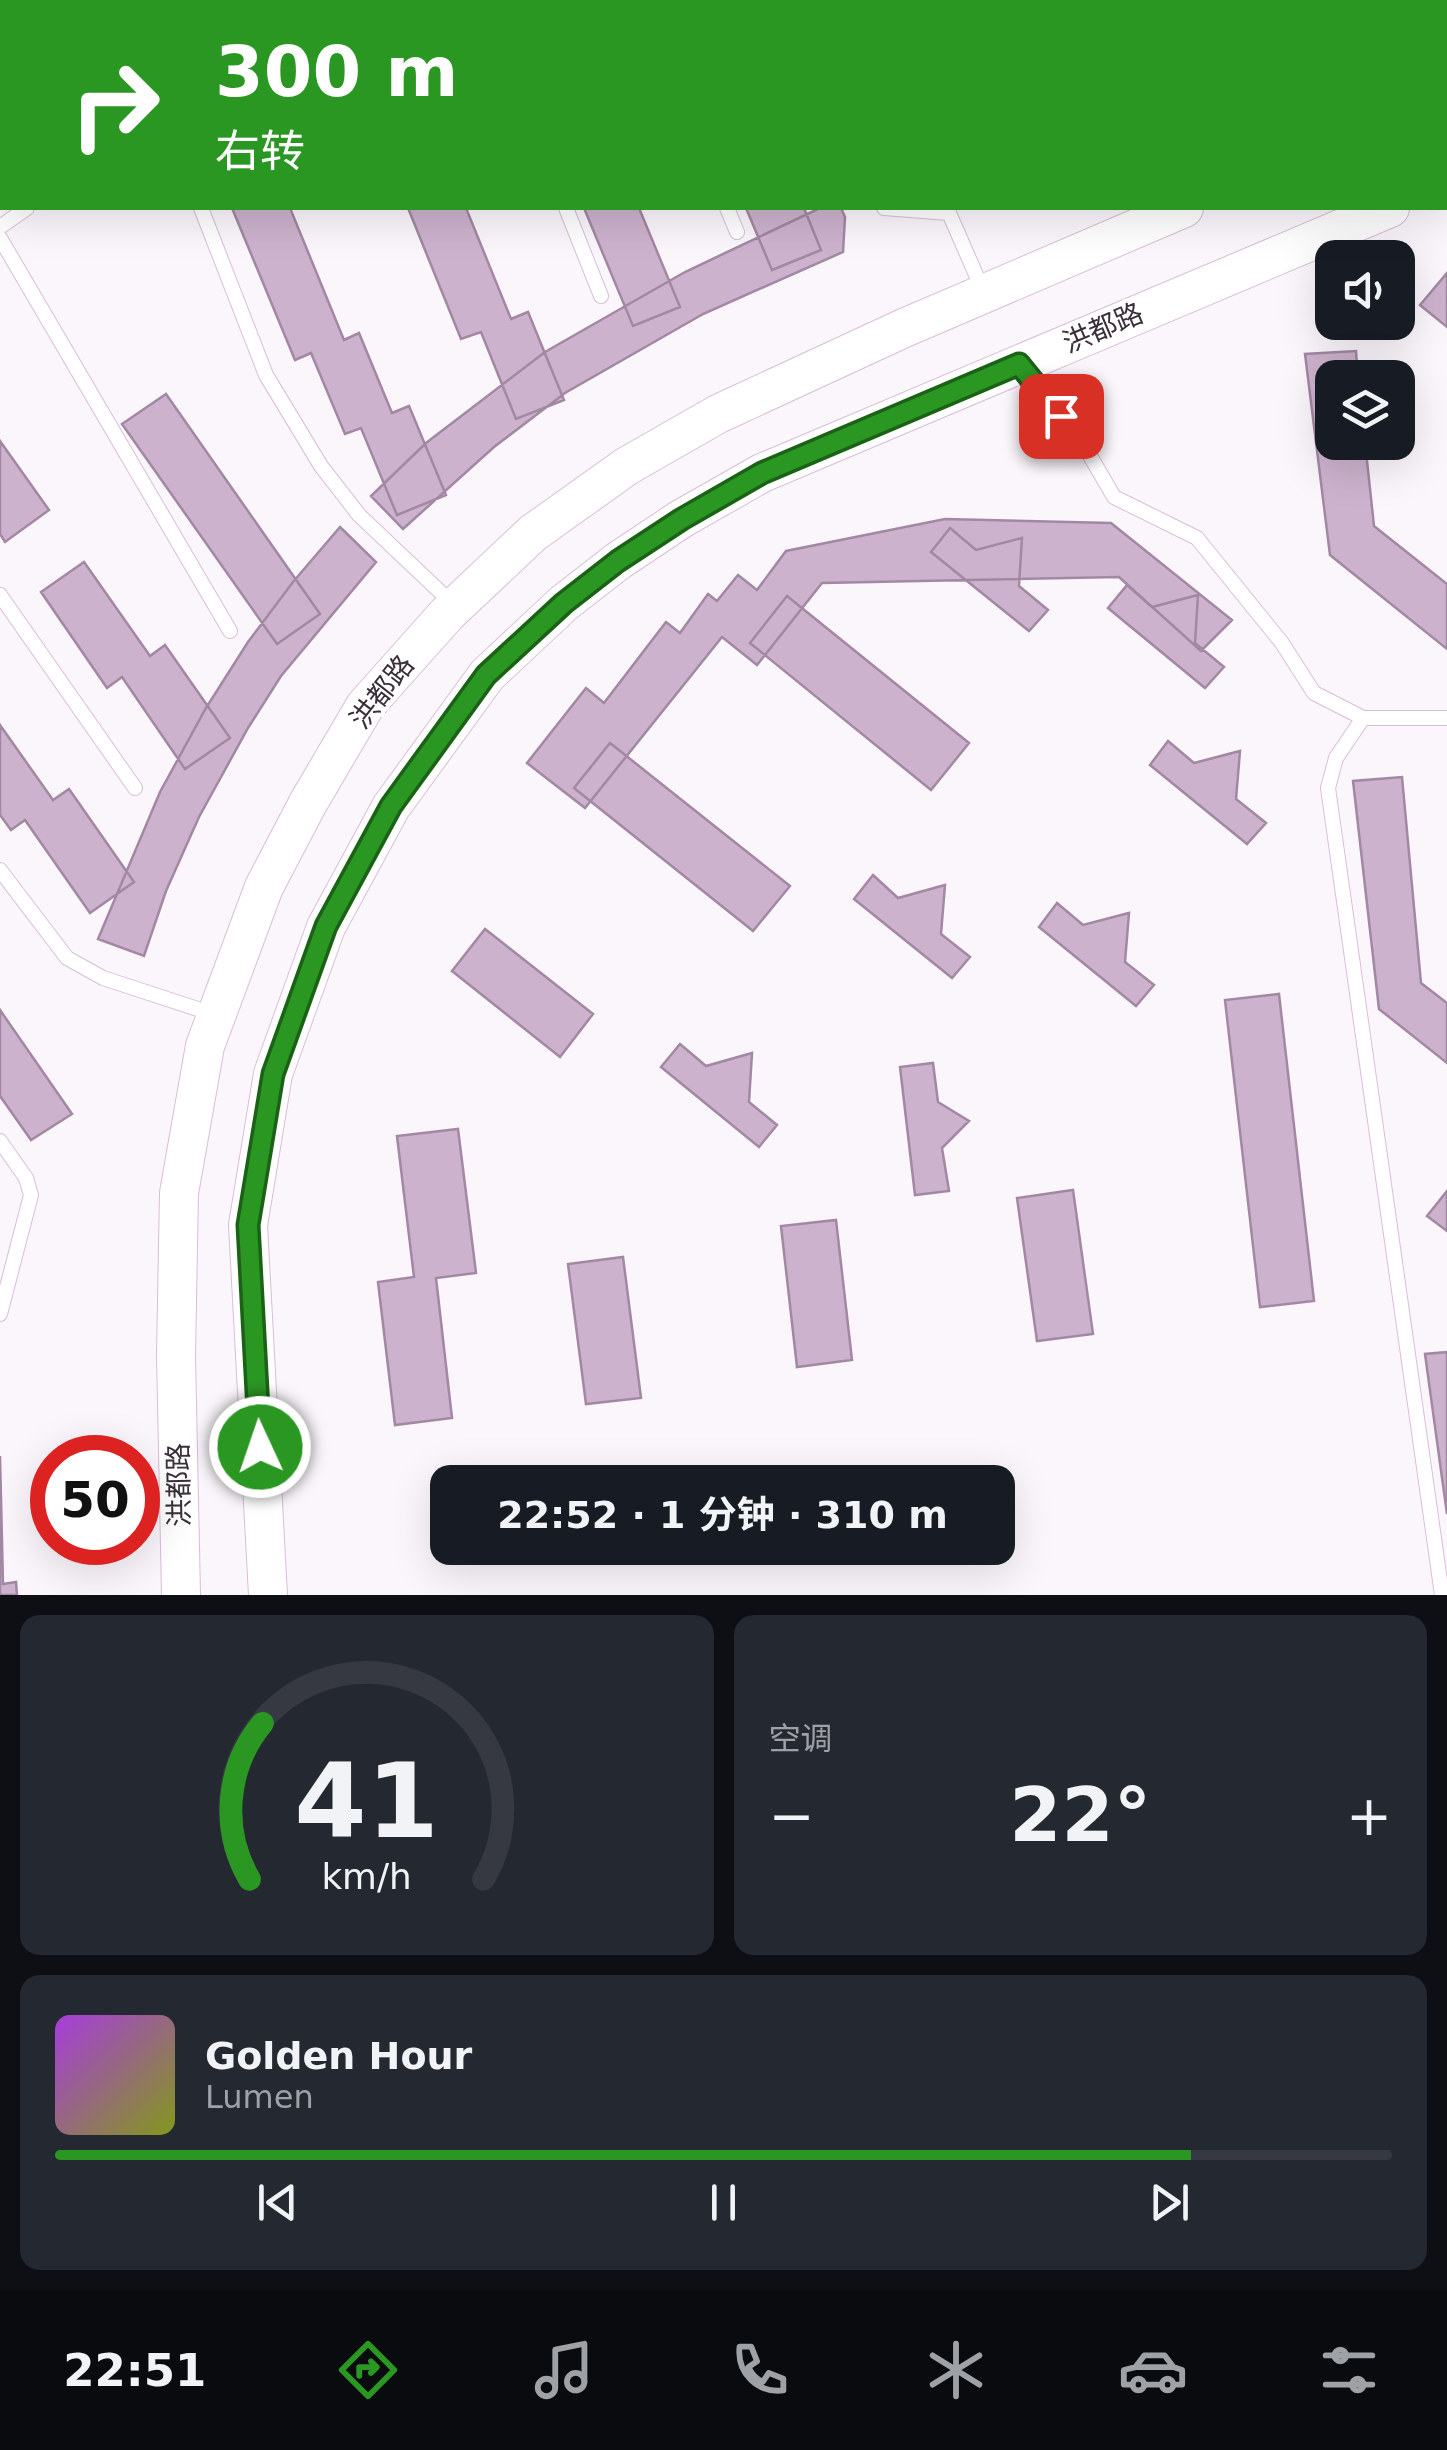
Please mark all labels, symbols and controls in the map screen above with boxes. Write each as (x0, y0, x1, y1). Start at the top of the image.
text: 300 m (215, 31, 458, 113)
icon: right (50, 40, 180, 170)
text: 右转 (215, 125, 305, 178)
map controls (1315, 240, 1415, 460)
button: sound (1315, 240, 1415, 340)
street label: 洪都路 (1058, 296, 1148, 360)
button: layers (1315, 360, 1415, 460)
pin (1019, 374, 1104, 459)
icon: arrive (1034, 389, 1089, 444)
street label: 洪都路 (343, 649, 421, 735)
position arrow (208, 1395, 312, 1499)
speed limit sign: 50 (30, 1435, 160, 1565)
street label: 洪都路 (162, 1443, 196, 1527)
text: 22:52 · 1 分钟 · 310 m (497, 1493, 948, 1537)
text: 空调 (769, 1720, 833, 1758)
text: 41 (294, 1740, 439, 1862)
text: 22° (1009, 1771, 1151, 1859)
text: − (769, 1784, 815, 1848)
text: + (1346, 1784, 1392, 1848)
text: km/h (322, 1856, 412, 1897)
text: Golden Hour (205, 2034, 472, 2078)
text: Lumen (205, 2078, 314, 2116)
icon: previous (250, 2175, 305, 2230)
icon: pause (696, 2175, 751, 2230)
icon: next (1142, 2175, 1197, 2230)
icon: directions (333, 2335, 403, 2405)
icon: music (529, 2335, 599, 2405)
icon: phone (725, 2335, 795, 2405)
icon: climate (921, 2335, 991, 2405)
icon: car (1118, 2335, 1188, 2405)
icon: filters (1314, 2335, 1384, 2405)
text: 22:51 (63, 2344, 206, 2397)

